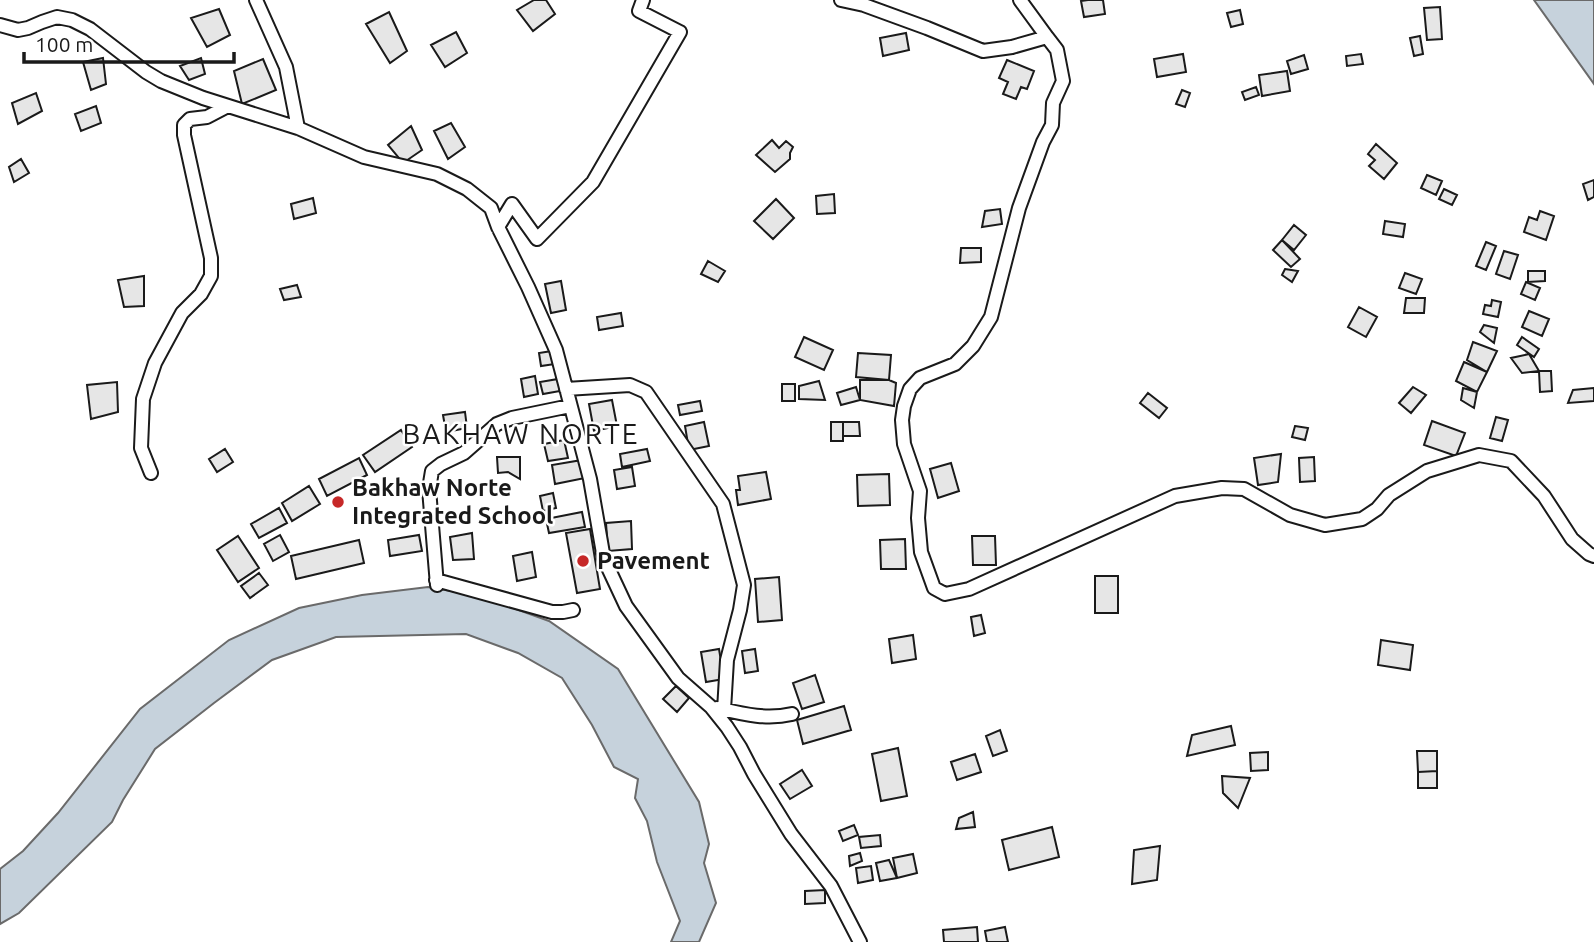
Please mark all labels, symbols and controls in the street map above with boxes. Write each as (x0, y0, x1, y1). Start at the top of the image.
scale bar (24, 21, 234, 65)
text: 100 m (35, 32, 93, 56)
district label: BAKHAW NORTE (402, 418, 640, 449)
place label: Bakhaw Norte Integrated School (352, 474, 553, 529)
marker: Bakhaw Norte Integrated School (330, 494, 346, 510)
place label: Pavement (597, 547, 710, 574)
marker: Pavement (575, 553, 591, 569)

